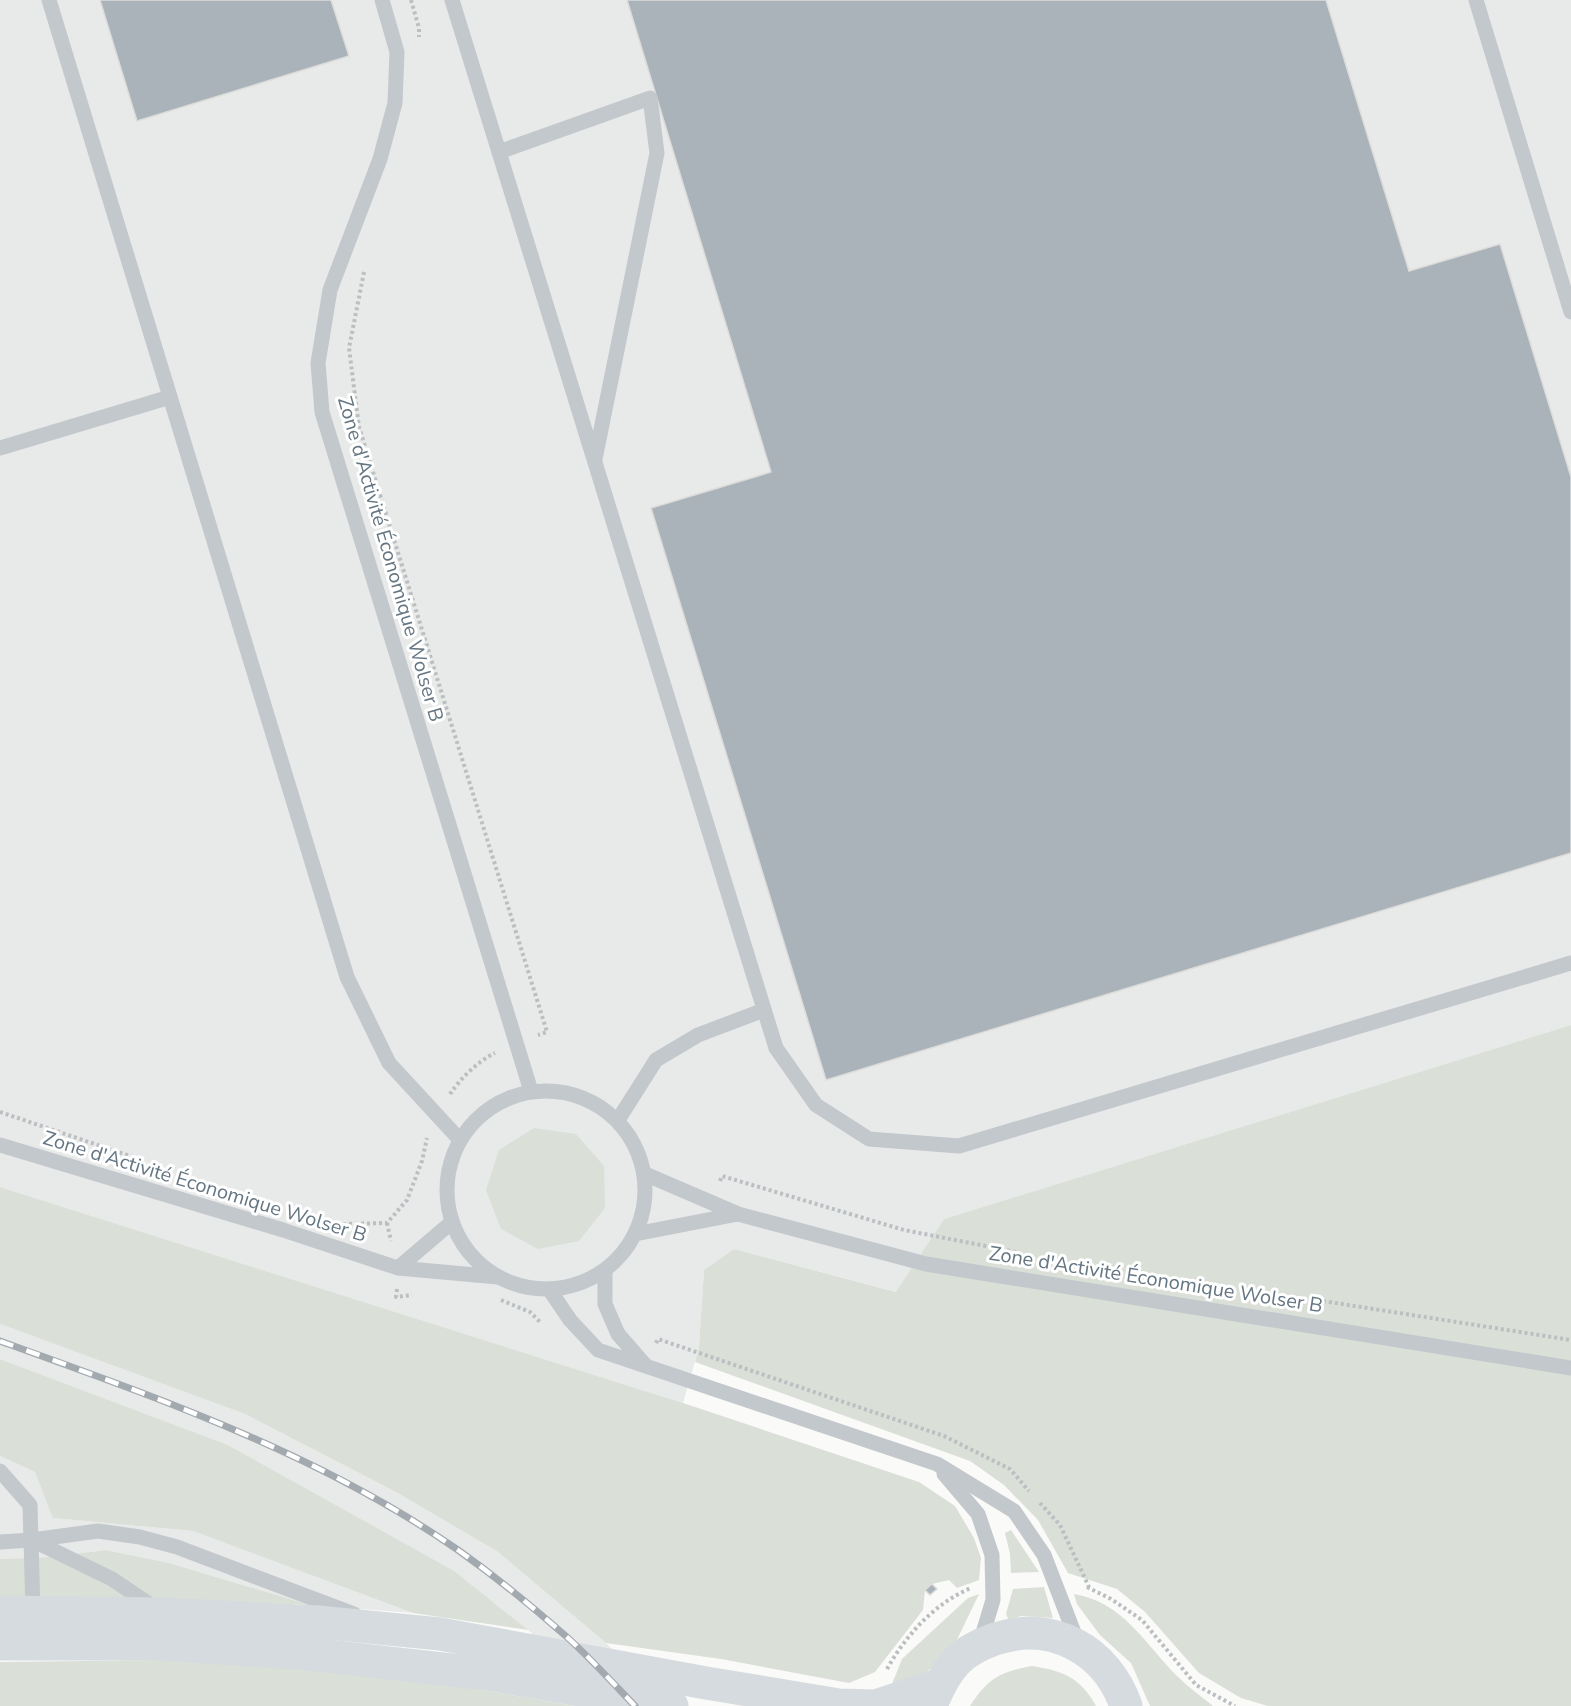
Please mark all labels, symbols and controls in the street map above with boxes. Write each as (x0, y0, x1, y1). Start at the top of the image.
street label: Zone d'Activité Économique Wolser B (331, 393, 450, 725)
street label: Zone d'Activité Économique Wolser B (40, 1124, 370, 1249)
street label: Zone d'Activité Économique Wolser B (987, 1240, 1325, 1319)

